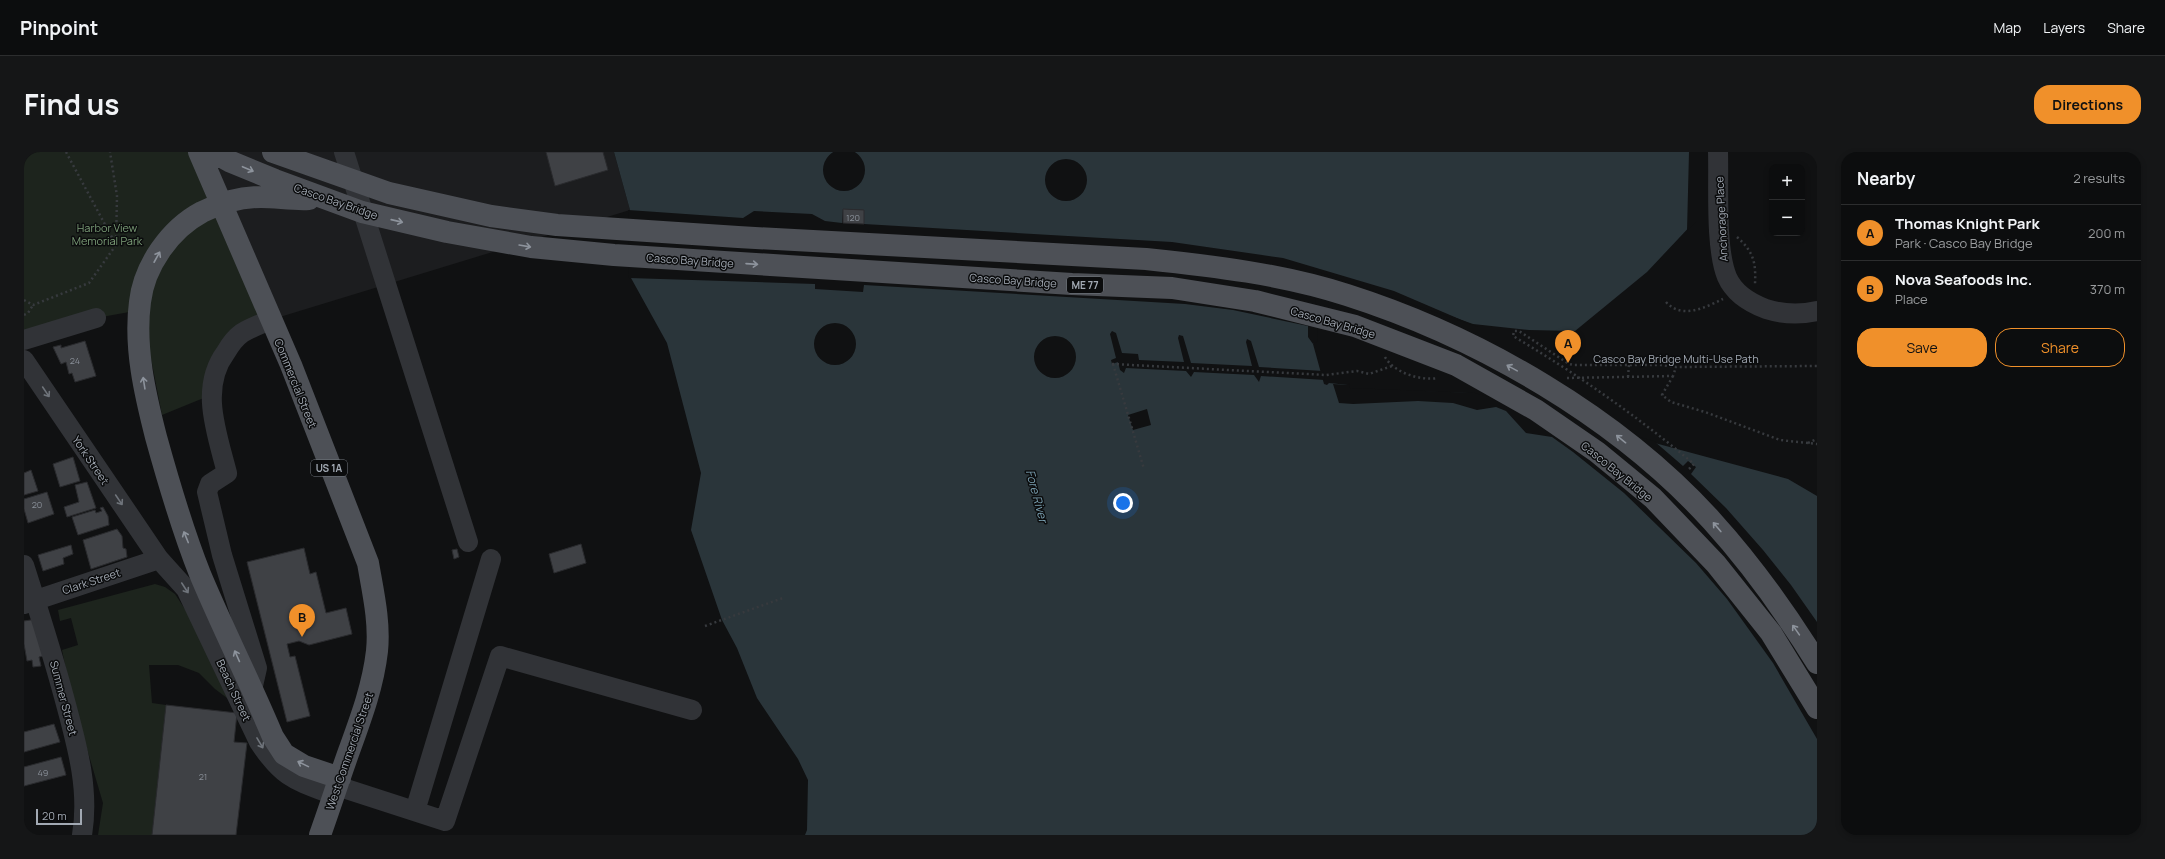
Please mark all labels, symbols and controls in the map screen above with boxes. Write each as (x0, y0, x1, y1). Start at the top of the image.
text: Pinpoint (20, 15, 98, 41)
text: Map (1993, 18, 2021, 37)
text: Layers (2043, 18, 2085, 37)
text: Share (2107, 18, 2145, 37)
text: Find us (24, 85, 119, 123)
button: Directions (2034, 85, 2141, 124)
map controls (1769, 164, 1805, 236)
button: + (1769, 164, 1805, 200)
one-way arrow (242, 166, 254, 173)
text: Nearby (1857, 167, 1915, 190)
text: 2 results (2073, 169, 2125, 187)
street label: Anchorage Place (1711, 175, 1731, 262)
street label: Casco Bay Bridge (292, 180, 380, 223)
button: − (1769, 200, 1805, 236)
house number: 120 (846, 211, 860, 224)
text: Thomas Knight Park (1895, 213, 2039, 234)
one-way arrow (391, 217, 404, 225)
park label: Harbor View Memorial Park (72, 220, 143, 248)
text: A (1866, 224, 1874, 242)
text: 200 m (2088, 224, 2125, 242)
text: Park · Casco Bay Bridge (1895, 234, 2033, 252)
one-way arrow (518, 242, 531, 250)
street label: Casco Bay Bridge (646, 249, 735, 271)
one-way arrow (153, 251, 161, 263)
one-way arrow (745, 260, 758, 267)
street label: Casco Bay Bridge (969, 269, 1058, 291)
text: Nova Seafoods Inc. (1895, 269, 2032, 290)
road number: ME 77 (1067, 277, 1103, 293)
text: B (1866, 280, 1874, 298)
text: 370 m (2090, 280, 2125, 298)
text: Place (1895, 290, 1928, 308)
street label: Casco Bay Bridge (1289, 303, 1378, 341)
button: Save (1857, 328, 1987, 367)
button: Share (1995, 328, 2125, 367)
pin: A (1555, 330, 1581, 363)
street label: Commercial Street (271, 336, 321, 430)
street label: Casco Bay Bridge Multi-Use Path (1593, 351, 1759, 366)
house number: 24 (70, 354, 80, 367)
one-way arrow (1507, 364, 1519, 371)
one-way arrow (140, 377, 148, 390)
one-way arrow (42, 386, 50, 397)
street label: York Street (69, 433, 113, 487)
one-way arrow (1615, 435, 1626, 444)
street label: Casco Bay Bridge (1578, 438, 1656, 505)
road number: US 1A (311, 460, 347, 476)
water label: Fore River (1022, 468, 1053, 526)
your location (1113, 493, 1133, 513)
one-way arrow (115, 494, 123, 506)
house number: 20 (32, 498, 42, 511)
one-way arrow (1712, 521, 1721, 532)
one-way arrow (181, 532, 189, 544)
street label: Clark Street (60, 565, 122, 597)
one-way arrow (181, 582, 189, 593)
pin: B (289, 604, 315, 637)
one-way arrow (1792, 624, 1800, 635)
one-way arrow (233, 651, 241, 663)
street label: Beach Street (213, 657, 255, 723)
street label: Summer Street (47, 659, 81, 737)
street label: West Commercial Street (322, 690, 376, 812)
one-way arrow (256, 737, 264, 748)
one-way arrow (297, 760, 309, 767)
house number: 49 (38, 766, 48, 779)
house number: 21 (199, 770, 207, 783)
scale bar (36, 807, 82, 826)
text: 20 m (42, 808, 67, 823)

